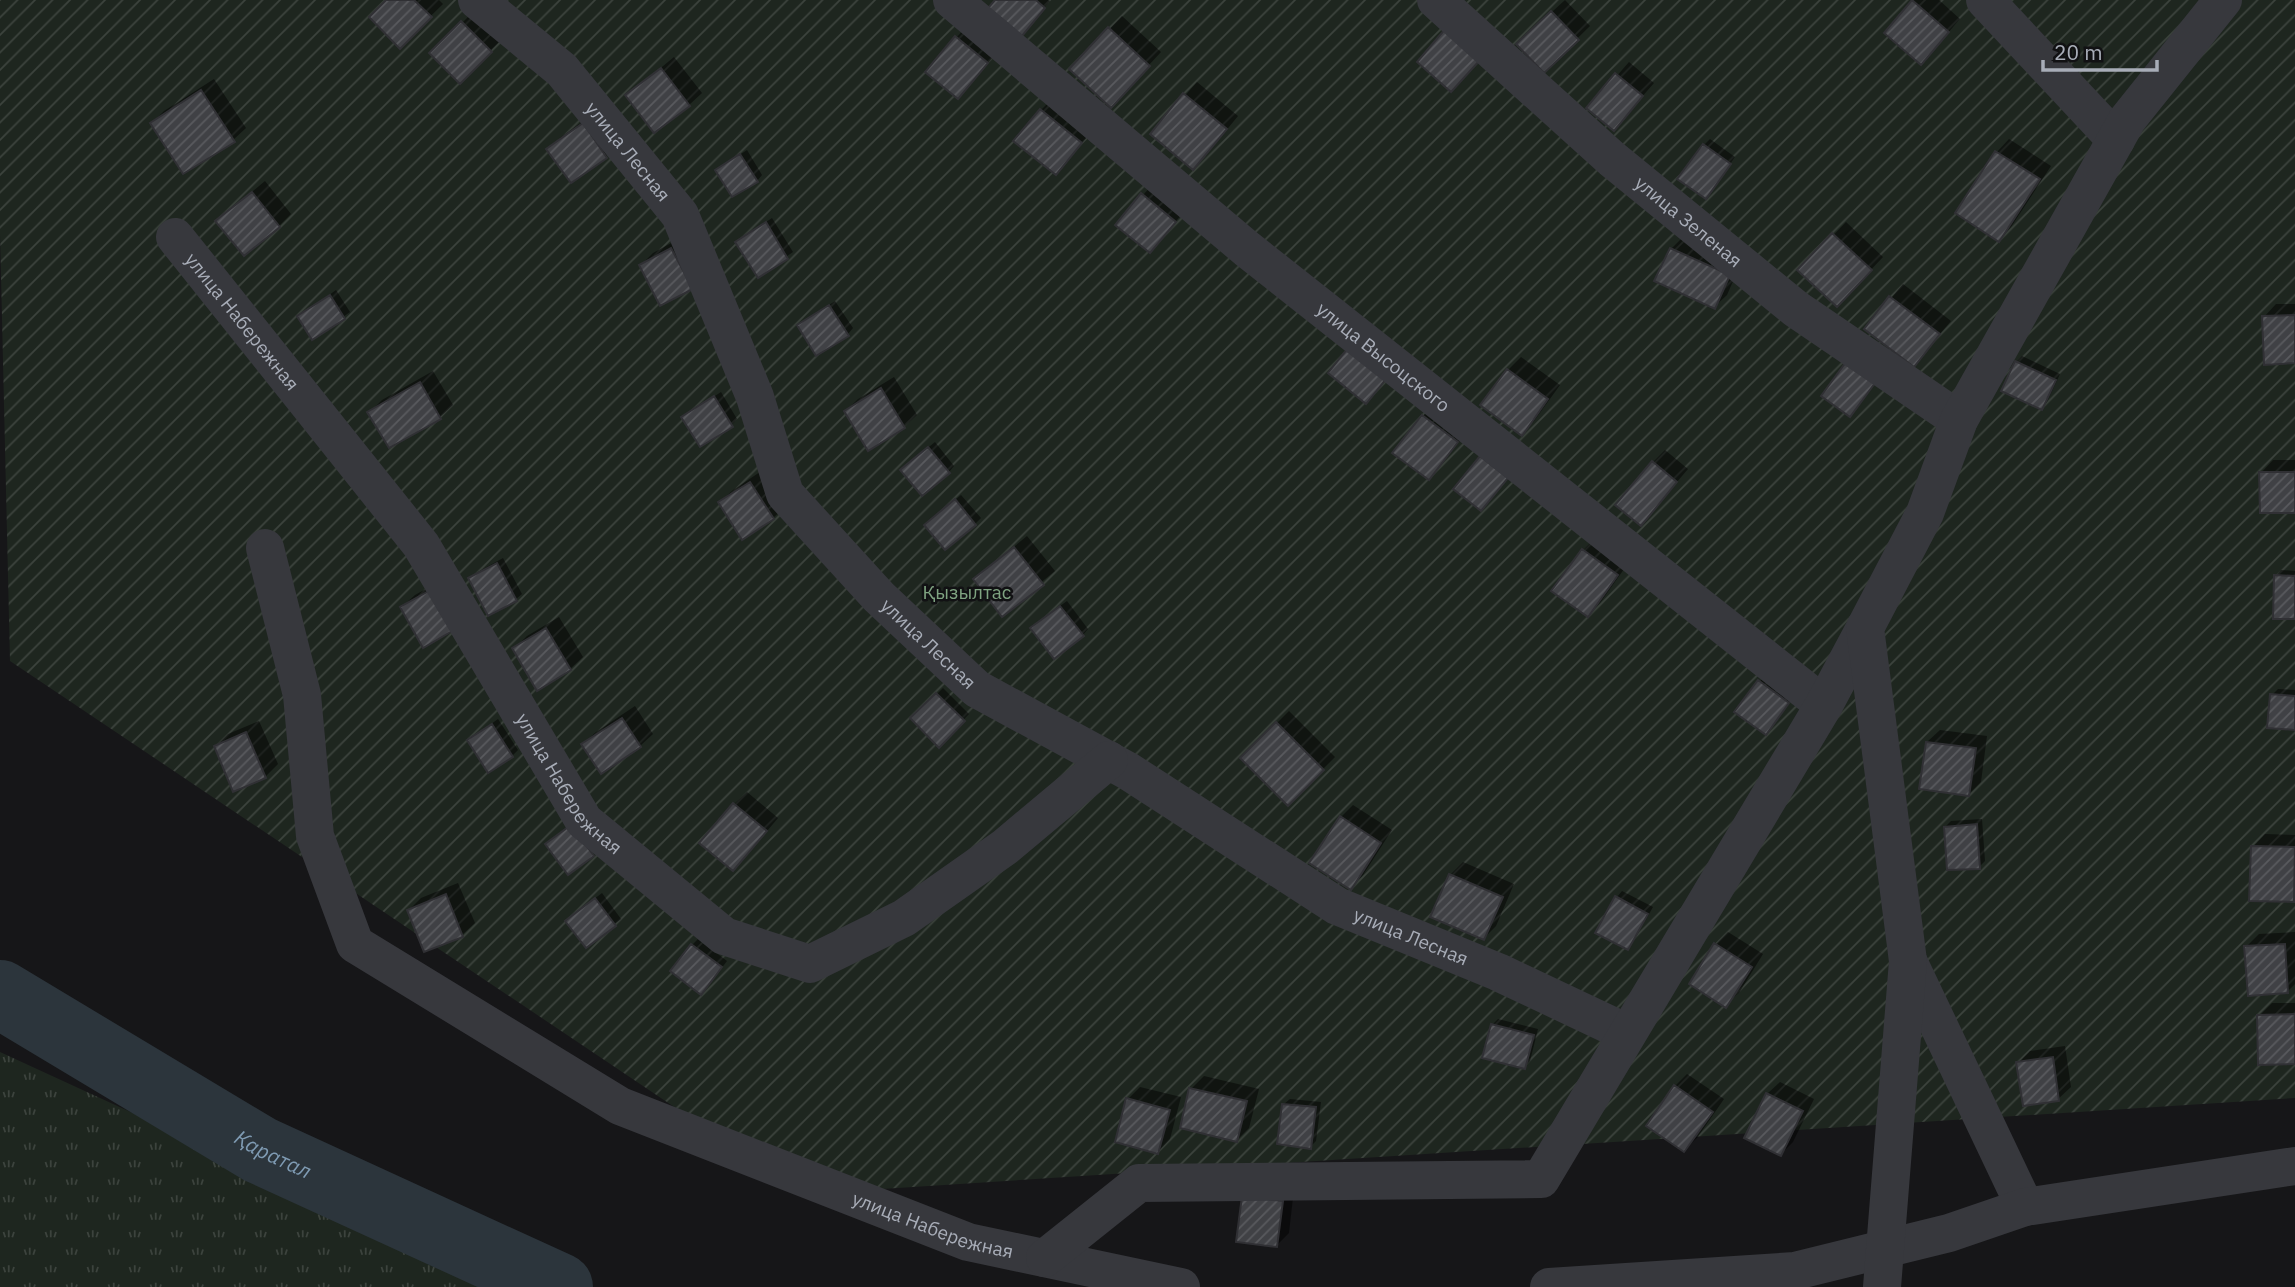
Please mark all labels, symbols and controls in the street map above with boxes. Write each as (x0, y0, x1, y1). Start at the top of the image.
scale bar (2043, 28, 2157, 72)
text: 20 m (2054, 38, 2103, 66)
street label: улица Лесная (580, 97, 676, 206)
street label: улица Зеленая (1630, 171, 1747, 272)
street label: улица Набережная (180, 248, 305, 395)
street label: улица Высоцского (1312, 297, 1455, 417)
park label: Қызылтас (923, 580, 1012, 604)
street label: улица Лесная (876, 593, 981, 694)
street label: улица Набережная (511, 709, 627, 859)
street label: улица Лесная (1350, 902, 1472, 971)
water label: Қаратал (230, 1123, 316, 1185)
street label: улица Набережная (849, 1186, 1016, 1263)

